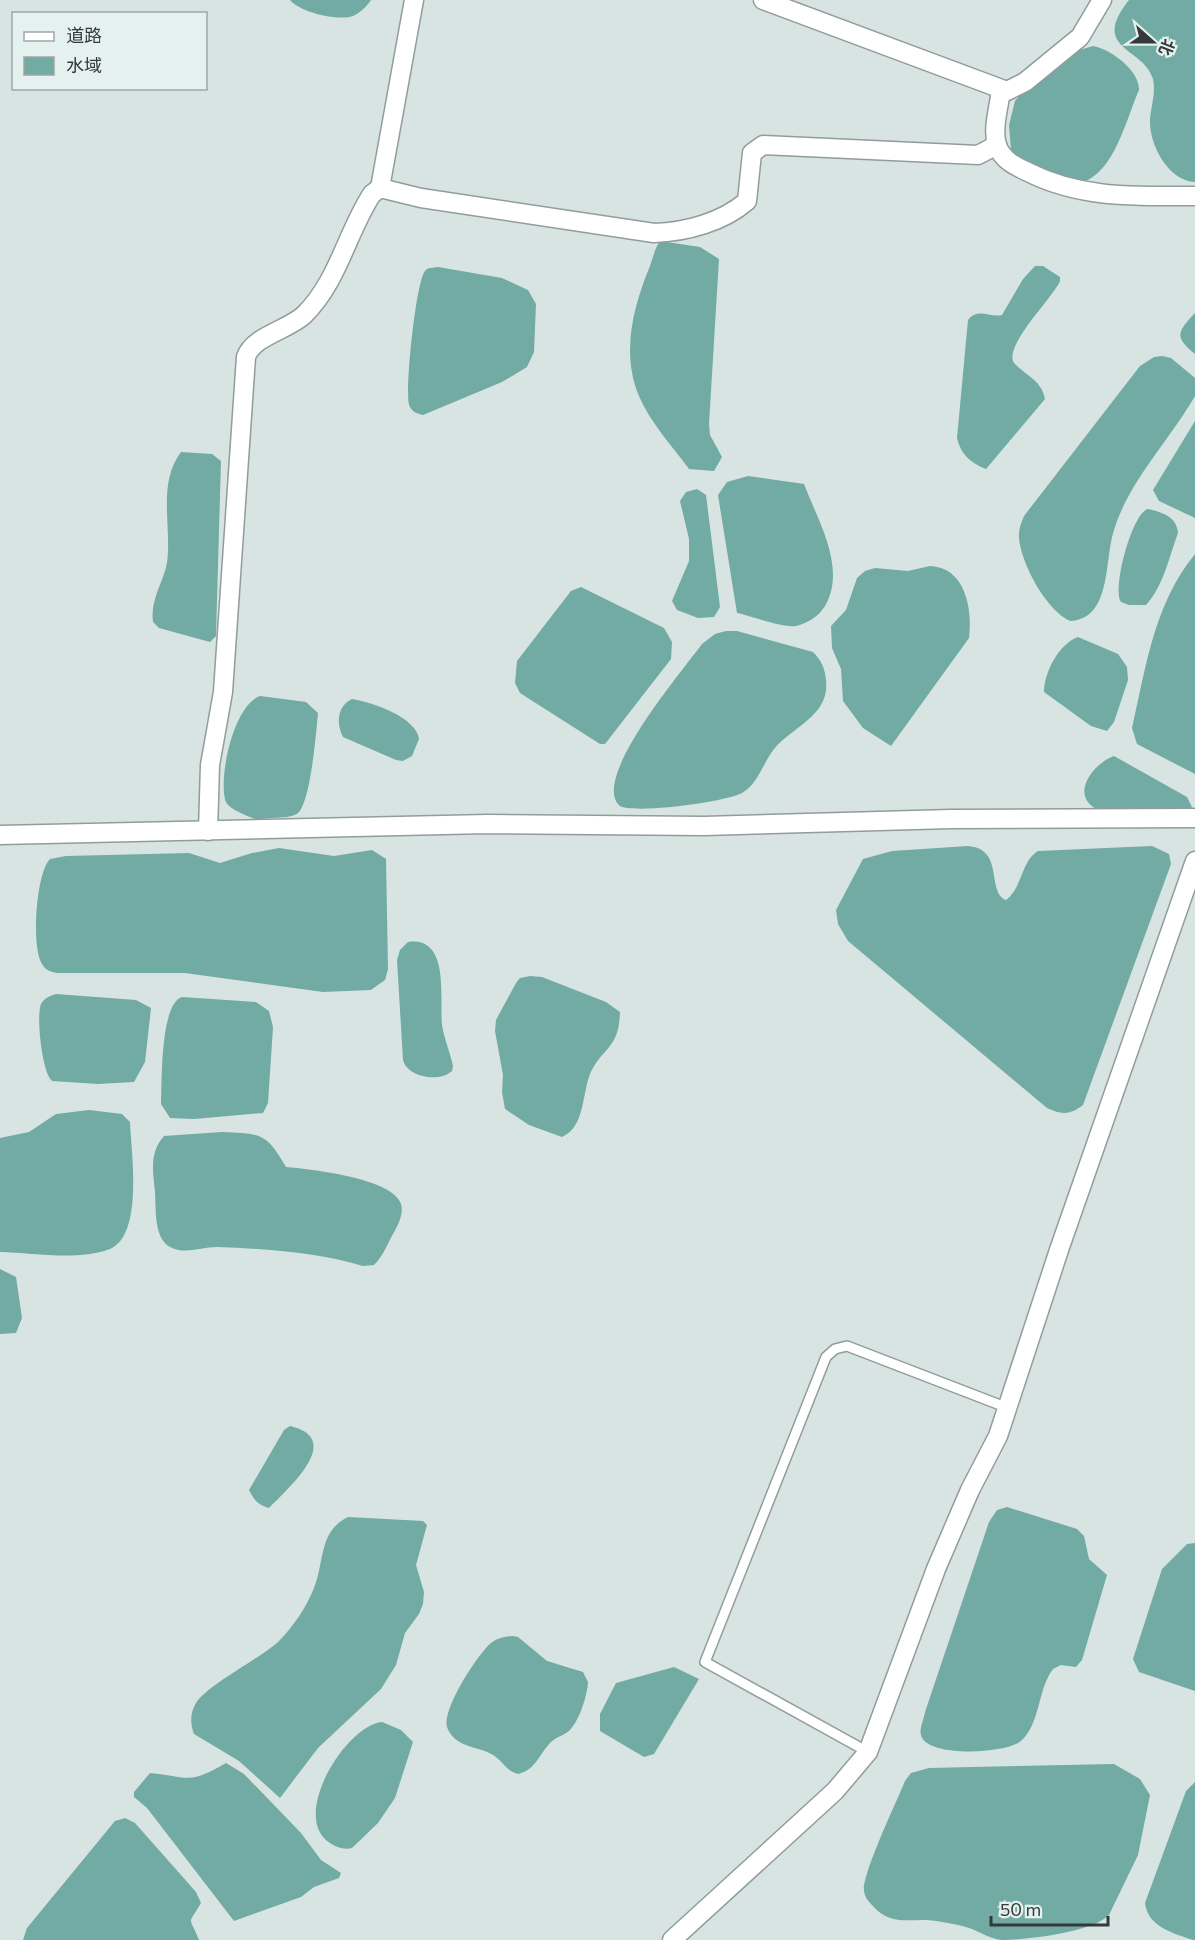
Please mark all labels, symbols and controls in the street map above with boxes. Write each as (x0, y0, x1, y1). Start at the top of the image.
legend (12, 12, 207, 90)
north arrow (1123, 12, 1183, 72)
text: 道路 (66, 24, 102, 46)
text: 北 (1156, 37, 1179, 58)
text: 水域 (66, 54, 102, 76)
scale bar (991, 1889, 1108, 1927)
text: 50 m (1000, 1898, 1041, 1920)

